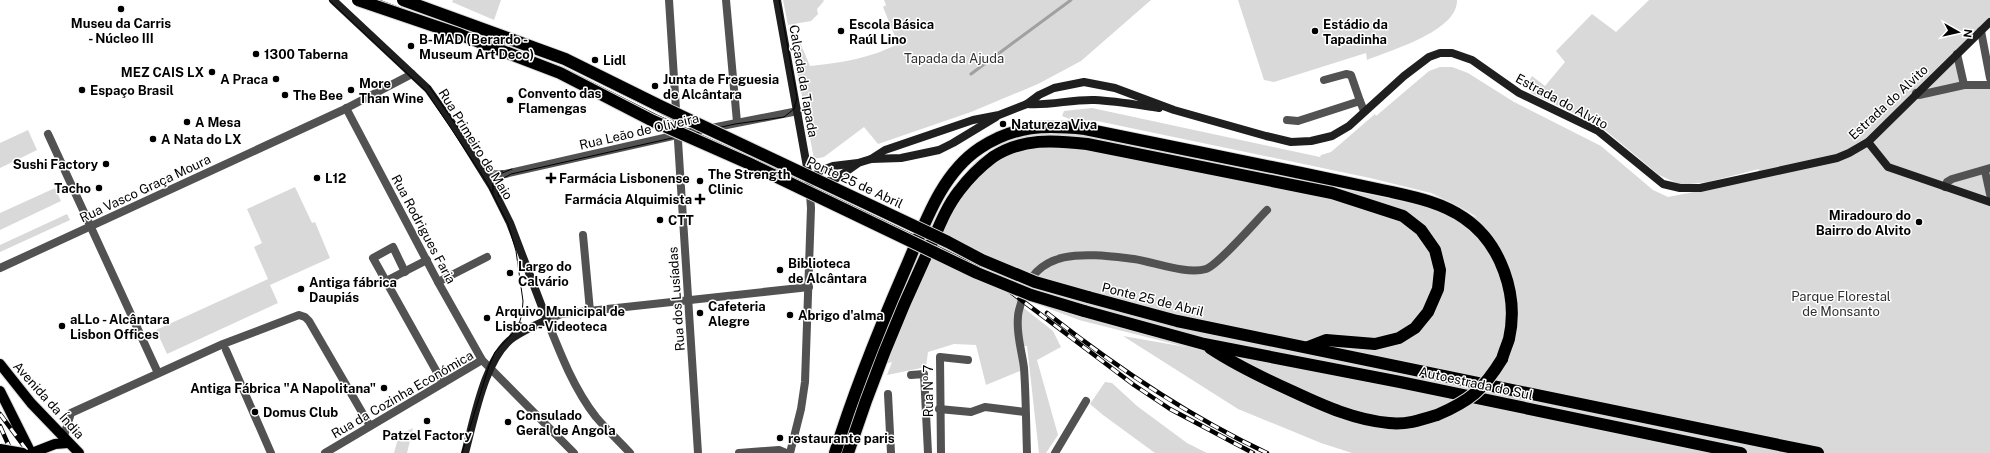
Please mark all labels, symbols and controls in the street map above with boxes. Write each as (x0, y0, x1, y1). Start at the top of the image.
marker: Museu da Carris - Núcleo III (116, 4, 126, 14)
north arrow (1938, 12, 1978, 52)
place label: Museu da Carris - Núcleo III (71, 16, 171, 46)
place label: Escola Básica Raúl Lino (849, 17, 934, 47)
place label: Estádio da Tapadinha (1323, 17, 1388, 47)
street label: Calçada da Tapada (786, 24, 821, 138)
marker: Escola Básica Raúl Lino (836, 26, 846, 36)
marker: Estádio da Tapadinha (1310, 26, 1320, 36)
text: N (1961, 28, 1974, 38)
place label: B-MAD (Berardo - Museum Art Deco) (419, 32, 534, 62)
marker: B-MAD (Berardo - Museum Art Deco) (406, 41, 416, 51)
place label: 1300 Taberna (264, 47, 348, 62)
marker: 1300 Taberna (251, 49, 261, 59)
park label: Tapada da Ajuda (904, 51, 1004, 66)
place label: Lidl (603, 53, 626, 68)
marker: Lidl (590, 55, 600, 65)
street label: Estrada do Alvito (1846, 62, 1931, 143)
place label: MEZ CAIS LX (121, 65, 204, 80)
marker: MEZ CAIS LX (207, 67, 217, 77)
street label: Estrada do Alvito (1513, 71, 1611, 132)
place label: A Praca (220, 72, 268, 87)
place label: Junta de Freguesia de Alcântara (663, 72, 779, 102)
marker: A Praca (271, 74, 281, 84)
place label: More Than Wine (359, 76, 424, 106)
marker: Junta de Freguesia de Alcântara (650, 81, 660, 91)
place label: Espaço Brasil (90, 83, 174, 98)
marker: Espaço Brasil (77, 85, 87, 95)
marker: More Than Wine (346, 85, 356, 95)
street label: Rua Primeiro de Maio (435, 86, 516, 202)
place label: Convento das Flamengas (518, 86, 602, 116)
place label: The Bee (293, 88, 343, 103)
marker: The Bee (280, 90, 290, 100)
marker: Convento das Flamengas (505, 95, 515, 105)
street label: Rua Leão de Oliveira (578, 110, 700, 153)
place label: A Mesa (195, 115, 241, 130)
marker: A Mesa (182, 117, 192, 127)
place label: Natureza Viva (1011, 117, 1097, 132)
marker: Natureza Viva (998, 119, 1008, 129)
place label: A Nata do LX (161, 132, 242, 147)
marker: A Nata do LX (148, 134, 158, 144)
street label: Rua Vasco Graça Moura (77, 151, 213, 225)
street label: Ponte 25 de Abril (804, 154, 905, 211)
place label: Sushi Factory (13, 157, 99, 172)
marker: Sushi Factory (101, 159, 111, 169)
place label: The Strength Clinic (708, 167, 790, 197)
place label: L12 (325, 171, 346, 186)
place label: Farmácia Lisbonense (559, 171, 690, 186)
street label: Rua Rodrigues Faria (388, 172, 459, 286)
marker: L12 (312, 173, 322, 183)
marker: Farmácia Lisbonense (546, 173, 556, 183)
marker: The Strength Clinic (695, 176, 705, 186)
place label: Tacho (54, 181, 91, 196)
marker: Tacho (94, 183, 104, 193)
place label: Farmácia Alquimista (564, 192, 692, 207)
marker: Farmácia Alquimista (695, 194, 705, 204)
place label: Miradouro do Bairro do Alvito (1816, 208, 1911, 238)
place label: CTT (668, 213, 694, 228)
marker: CTT (655, 215, 665, 225)
marker: Miradouro do Bairro do Alvito (1914, 217, 1924, 227)
street label: Rua dos Lusíadas (665, 246, 688, 352)
place label: Biblioteca de Alcântara (788, 256, 867, 286)
place label: Largo do Calvário (518, 259, 572, 289)
marker: Biblioteca de Alcântara (775, 265, 785, 275)
marker: Largo do Calvário (505, 268, 515, 278)
place label: Antiga fábrica Daupiás (309, 275, 397, 305)
street label: Ponte 25 de Abril (1100, 280, 1206, 319)
marker: Antiga fábrica Daupiás (296, 284, 306, 294)
park label: Parque Florestal de Monsanto (1791, 289, 1891, 319)
place label: Cafeteria Alegre (708, 299, 766, 329)
place label: Arquivo Municipal de Lisboa - Videoteca (495, 304, 625, 334)
marker: Cafeteria Alegre (695, 308, 705, 318)
place label: Abrigo d'alma (798, 308, 884, 323)
marker: Abrigo d'alma (785, 310, 795, 320)
place label: aLLo - Alcântara Lisbon Offices (70, 312, 170, 342)
marker: Arquivo Municipal de Lisboa - Videoteca (482, 313, 492, 323)
marker: aLLo - Alcântara Lisbon Offices (57, 321, 67, 331)
street label: Rua da Cozinha Económica (329, 348, 476, 441)
street label: Avenida da Índia (10, 358, 88, 442)
street label: Rua Nº 7 (921, 364, 936, 417)
street label: Autoestrada do Sul (1418, 364, 1534, 403)
place label: Antiga Fábrica "A Napolitana" (190, 381, 376, 396)
marker: Antiga Fábrica "A Napolitana" (379, 383, 389, 393)
place label: Domus Club (263, 405, 338, 420)
marker: Domus Club (250, 407, 260, 417)
place label: Consulado Geral de Angola (516, 408, 616, 438)
marker: Patzel Factory (422, 416, 432, 426)
marker: Consulado Geral de Angola (503, 417, 513, 427)
place label: Patzel Factory (382, 428, 472, 443)
place label: restaurante paris (788, 431, 895, 446)
marker: restaurante paris (775, 433, 785, 443)

